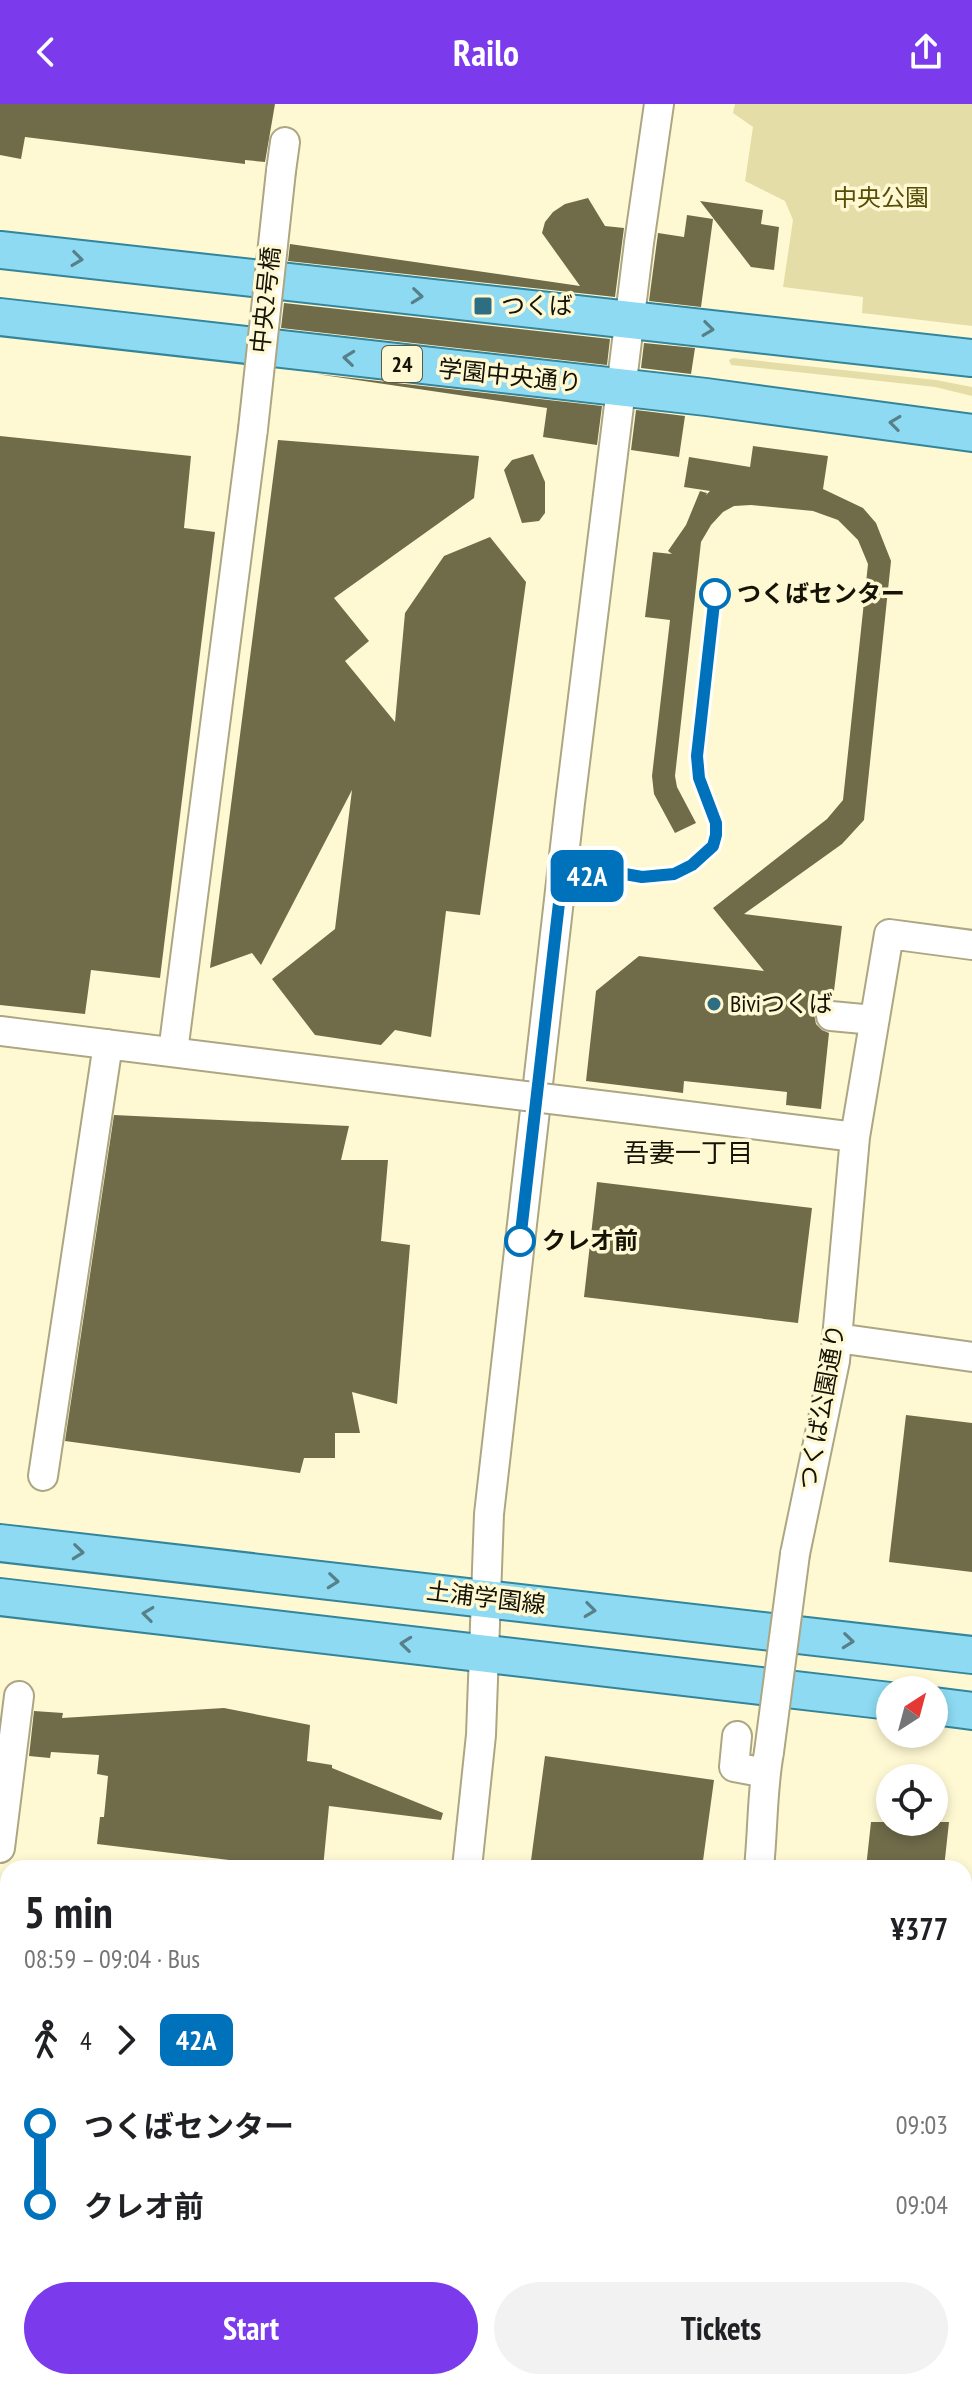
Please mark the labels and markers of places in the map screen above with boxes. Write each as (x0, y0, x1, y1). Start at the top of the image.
place label: つくば (501, 290, 573, 321)
marker: つくば (472, 295, 494, 317)
place label: つくばセンター (737, 578, 905, 609)
marker: つくばセンター (700, 579, 730, 609)
place label: Biviつくば (730, 988, 833, 1019)
marker: Biviつくば (705, 995, 723, 1013)
place label: クレオ前 (542, 1225, 638, 1256)
marker: クレオ前 (505, 1226, 535, 1256)

